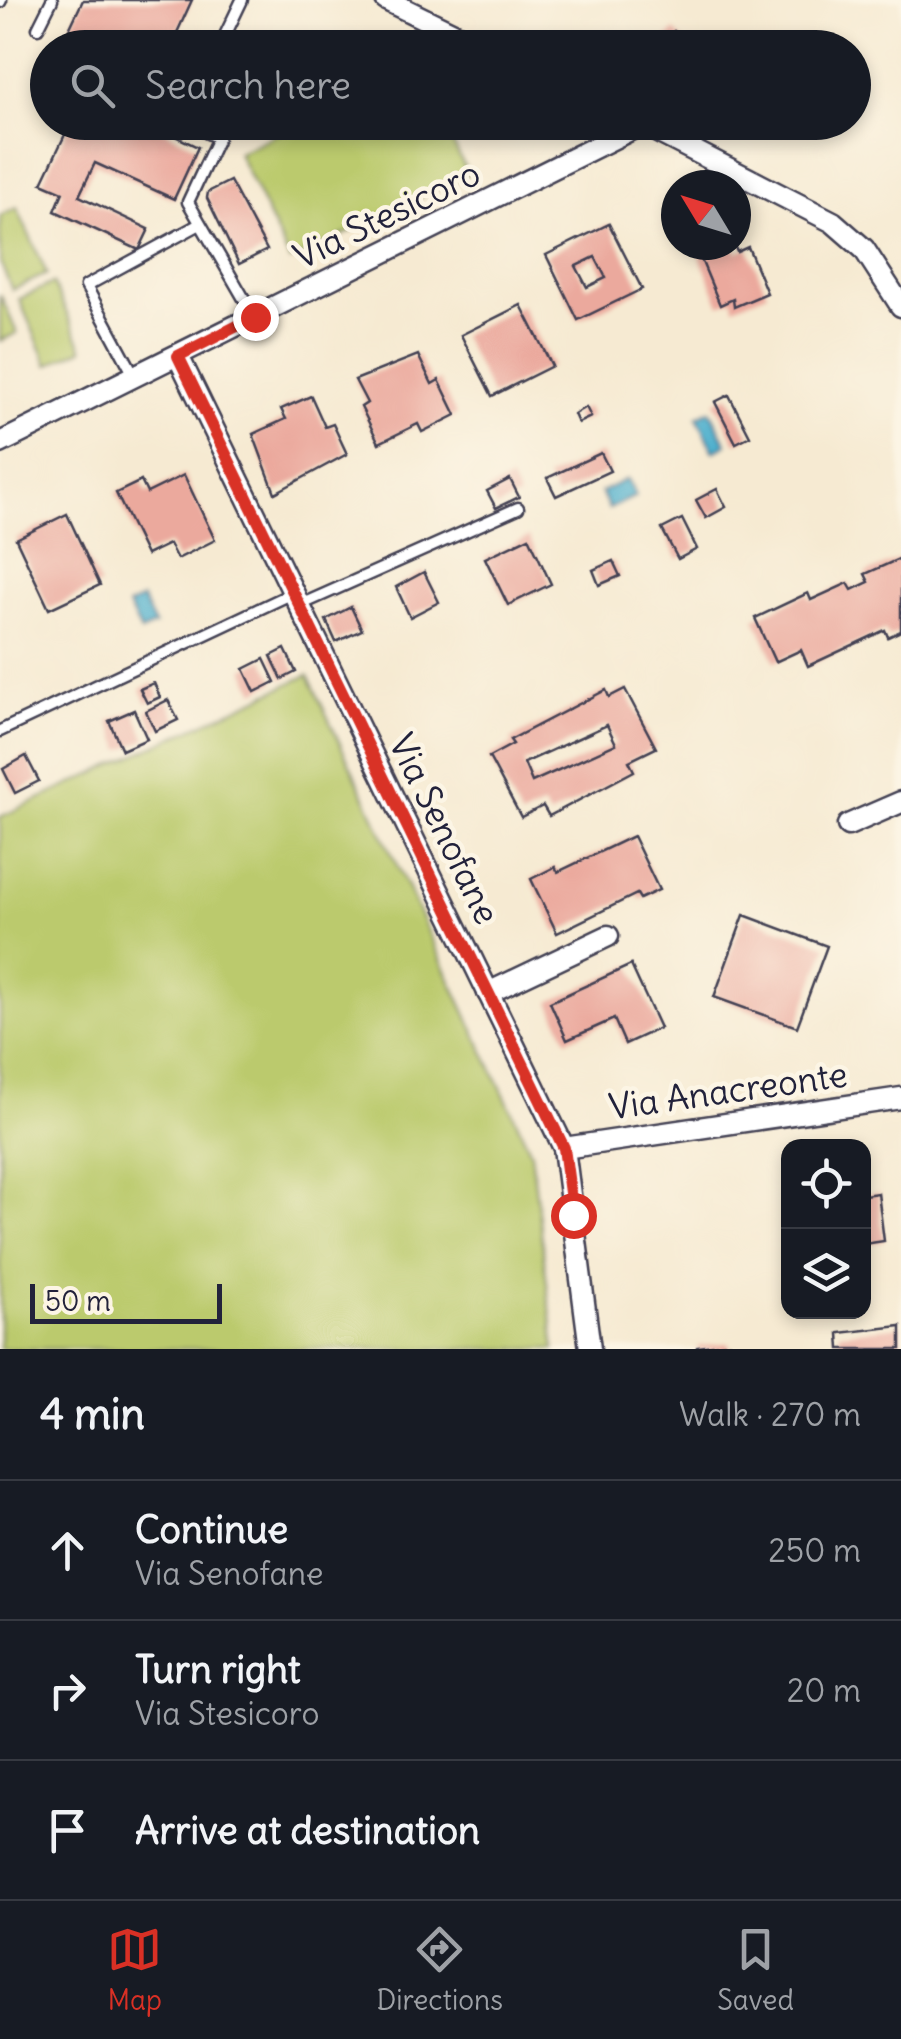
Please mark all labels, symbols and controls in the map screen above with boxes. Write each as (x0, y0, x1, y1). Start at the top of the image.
search box (30, 30, 871, 140)
icon: search (65, 58, 120, 113)
text: Search here (145, 62, 351, 109)
street label: Via Stesicoro (286, 150, 487, 278)
north arrow (661, 170, 751, 260)
route end (233, 295, 279, 341)
street label: Via Senofane (380, 726, 510, 931)
street label: Via Anacreonte (606, 1051, 850, 1129)
map controls (781, 1139, 871, 1319)
button: locate (781, 1139, 871, 1229)
route start (551, 1193, 597, 1239)
button: layers (781, 1229, 871, 1319)
scale bar (30, 1279, 222, 1324)
text: 50 m (45, 1283, 111, 1319)
text: 4 min (40, 1388, 145, 1440)
text: Walk · 270 m (679, 1394, 861, 1435)
text: Continue (135, 1506, 288, 1553)
icon: ahead (40, 1523, 95, 1578)
text: 250 m (768, 1530, 861, 1571)
text: Via Senofane (135, 1553, 323, 1594)
text: Turn right (135, 1646, 301, 1693)
icon: right (40, 1663, 95, 1718)
text: 20 m (787, 1670, 861, 1711)
text: Via Stesicoro (135, 1693, 319, 1734)
icon: arrive (40, 1803, 95, 1858)
text: Arrive at destination (135, 1807, 480, 1854)
tab: Map (107, 1922, 162, 2018)
tab: Directions (376, 1922, 503, 2018)
tab: Saved (717, 1922, 794, 2018)

